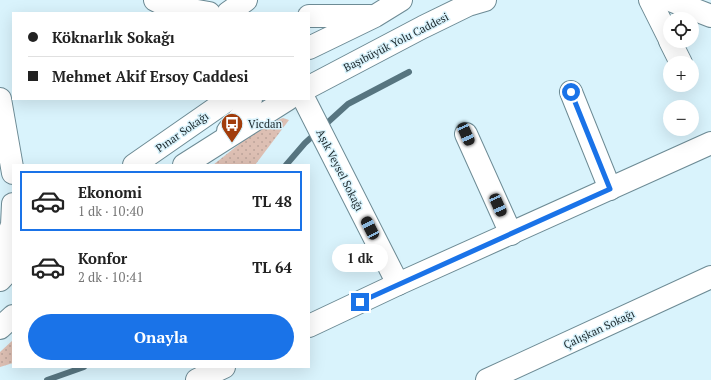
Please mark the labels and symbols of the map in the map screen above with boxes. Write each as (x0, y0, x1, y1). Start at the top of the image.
street label: Başıbüyük Yolu Caddesi (341, 9, 451, 75)
route start (562, 83, 580, 101)
street label: Pınar Sokağı (153, 109, 211, 155)
bus stop icon: Vicdan (219, 111, 245, 144)
place label: Vicdan (248, 117, 283, 131)
car (456, 121, 476, 147)
street label: Aşık Veysel Sokağı (313, 127, 367, 213)
car (488, 192, 508, 218)
car (359, 215, 381, 241)
callout: 1 dk (332, 244, 388, 272)
route end (351, 293, 369, 311)
street label: Çalışkan Sokağı (561, 306, 637, 352)

